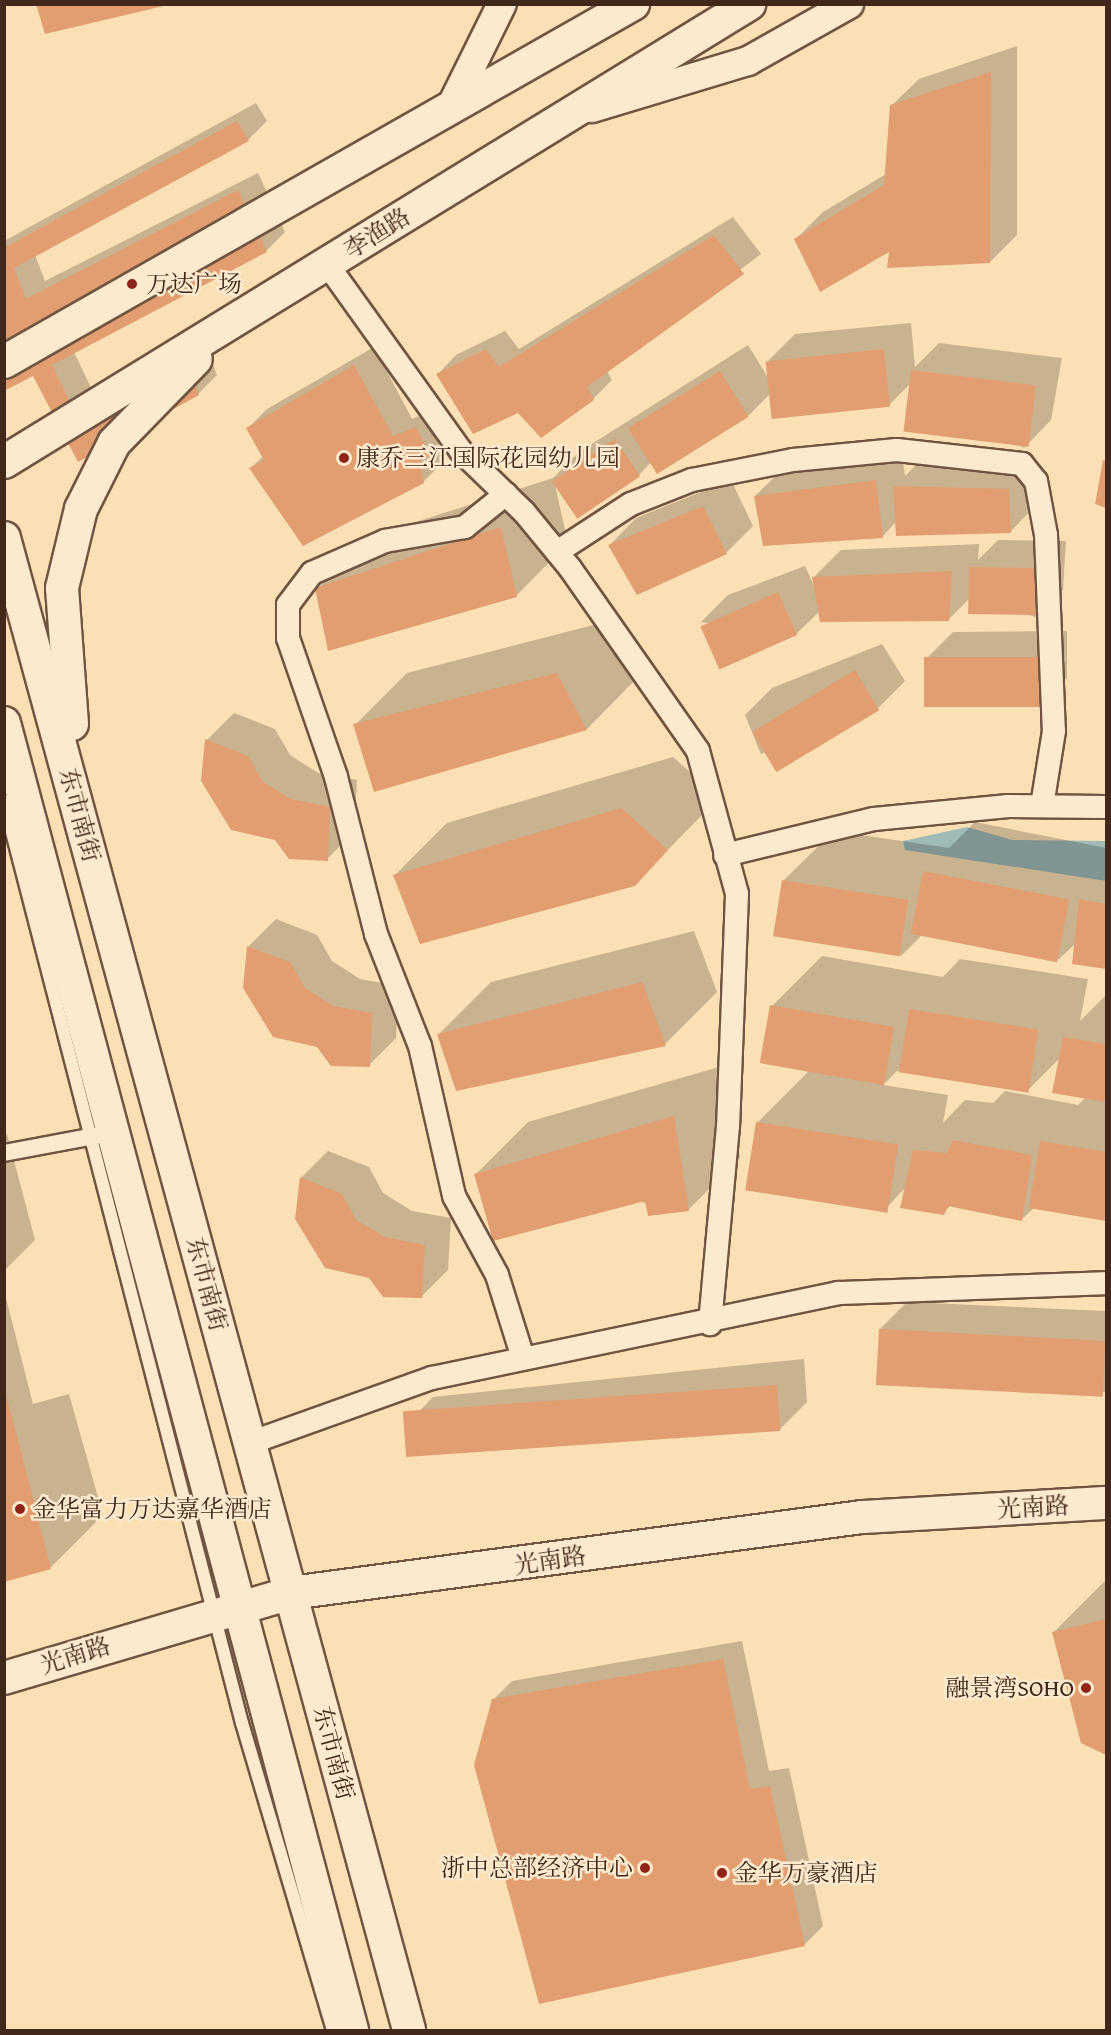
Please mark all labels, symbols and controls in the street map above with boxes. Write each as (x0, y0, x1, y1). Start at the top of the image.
street label: 李渔路 (339, 202, 415, 264)
place label: 万达广场 (146, 270, 242, 298)
marker: 万达广场 (123, 275, 141, 293)
place label: 康乔三江国际花园幼儿园 (356, 444, 620, 472)
marker: 康乔三江国际花园幼儿园 (337, 451, 351, 465)
street label: 东市南街 (54, 765, 106, 865)
street label: 东市南街 (181, 1234, 233, 1334)
street label: 光南路 (996, 1491, 1070, 1523)
place label: 金华富力万达嘉华酒店 (32, 1495, 272, 1523)
marker: 金华富力万达嘉华酒店 (13, 1502, 27, 1516)
street label: 光南路 (512, 1541, 588, 1579)
street label: 光南路 (36, 1631, 114, 1679)
place label: 融景湾SOHO (945, 1674, 1074, 1702)
marker: 融景湾SOHO (1079, 1681, 1093, 1695)
street label: 东市南街 (308, 1703, 360, 1803)
place label: 浙中总部经济中心 (441, 1854, 633, 1882)
place label: 金华万豪酒店 (734, 1859, 878, 1887)
marker: 浙中总部经济中心 (638, 1861, 652, 1875)
marker: 金华万豪酒店 (715, 1866, 729, 1880)

